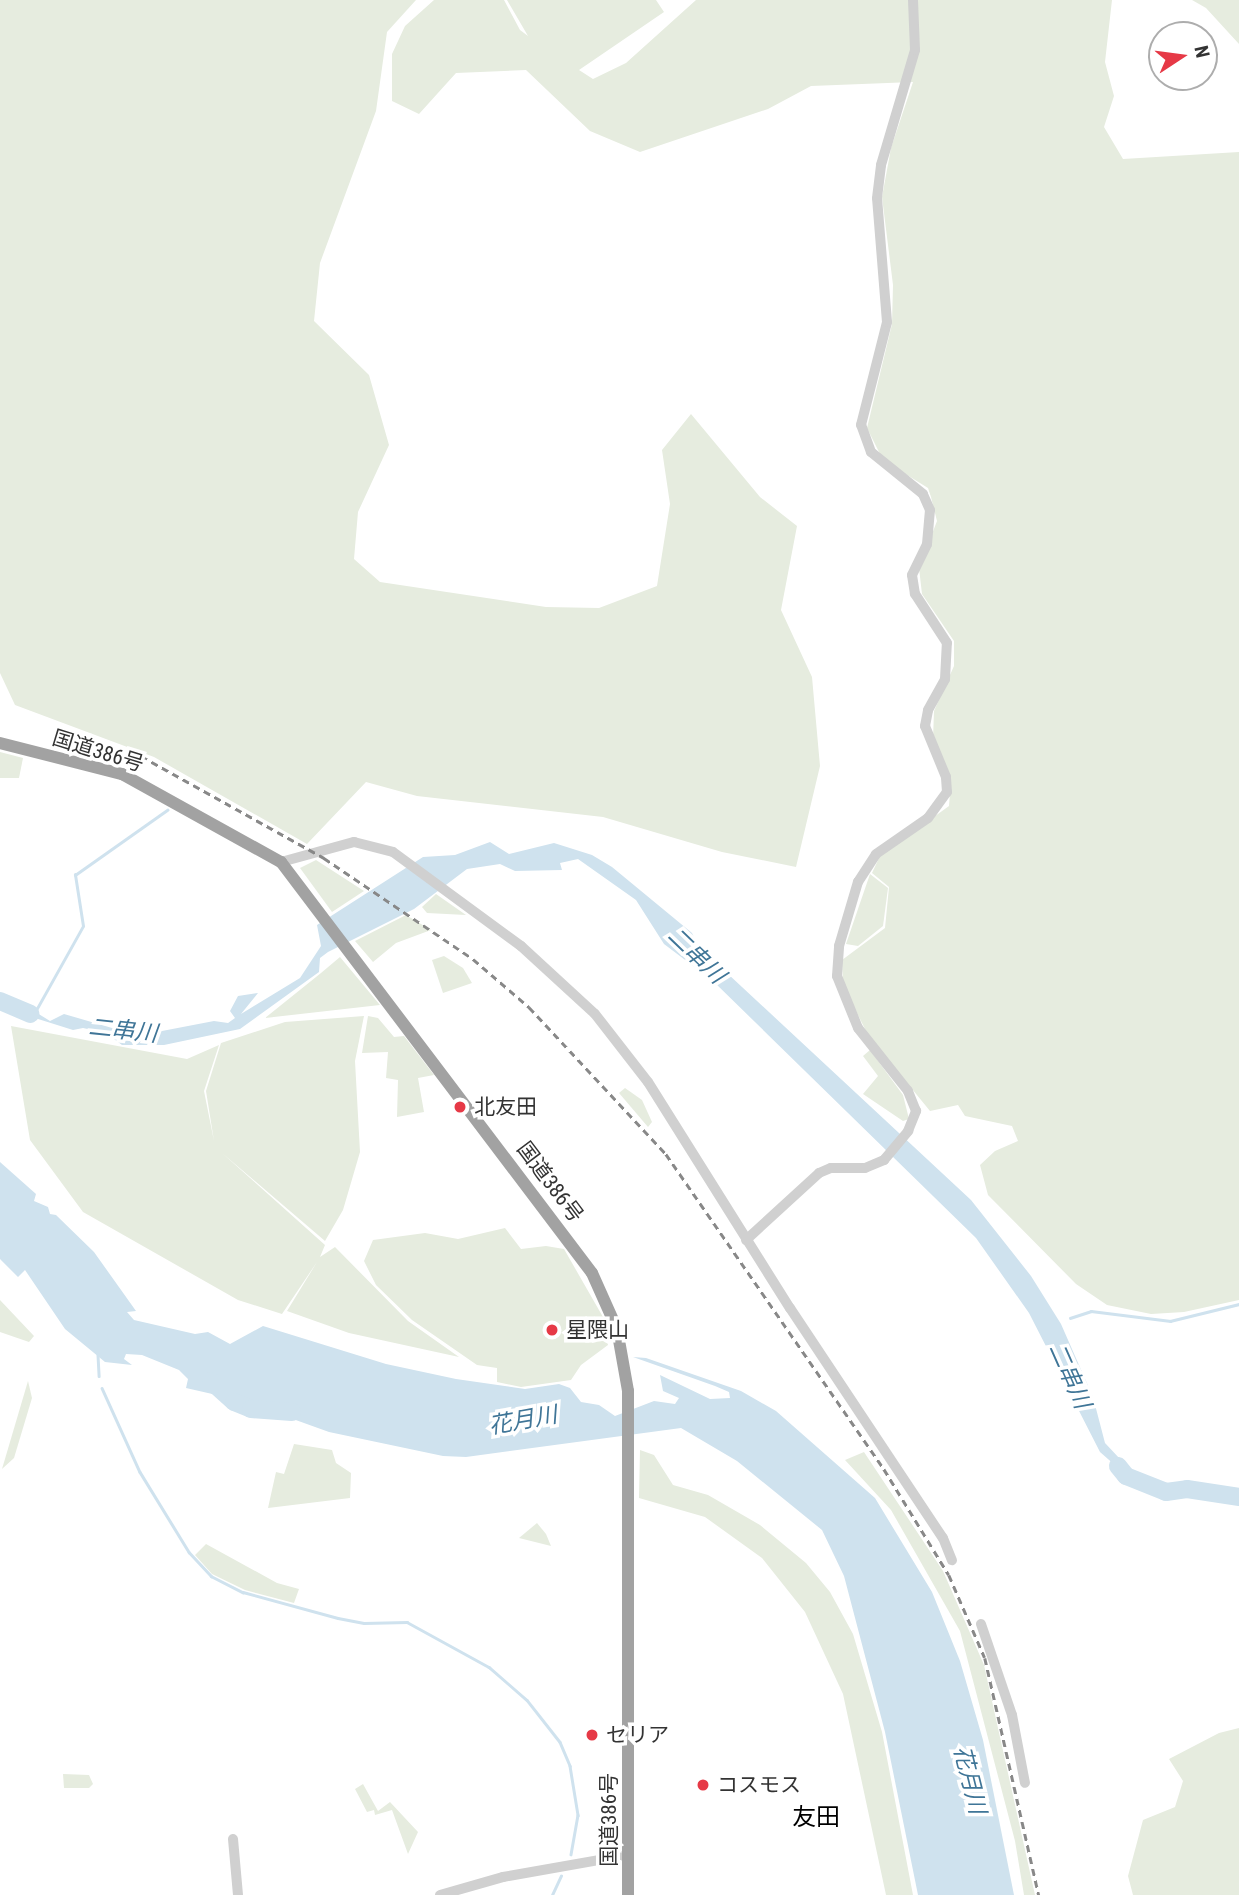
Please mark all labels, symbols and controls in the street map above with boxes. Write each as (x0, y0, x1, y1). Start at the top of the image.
north arrow (1148, 21, 1218, 91)
text: N (1189, 43, 1215, 60)
street label: 国道386号 (49, 725, 147, 777)
water label: 二串川 (662, 922, 730, 990)
water label: 二串川 (87, 1014, 159, 1048)
place label: 北友田 (474, 1094, 537, 1120)
marker: 北友田 (452, 1099, 468, 1115)
street label: 国道386号 (512, 1137, 588, 1227)
place label: 星隈山 (566, 1317, 629, 1343)
marker: 星隈山 (544, 1322, 560, 1338)
water label: 二串川 (1042, 1339, 1096, 1413)
water label: 花月川 (487, 1401, 559, 1441)
place label: セリア (606, 1722, 669, 1748)
marker: セリア (584, 1727, 600, 1743)
water label: 花月川 (947, 1743, 991, 1817)
place label: コスモス (717, 1772, 801, 1798)
street label: 国道386号 (596, 1773, 622, 1867)
marker: コスモス (695, 1777, 711, 1793)
district label: 友田 (792, 1804, 840, 1832)

